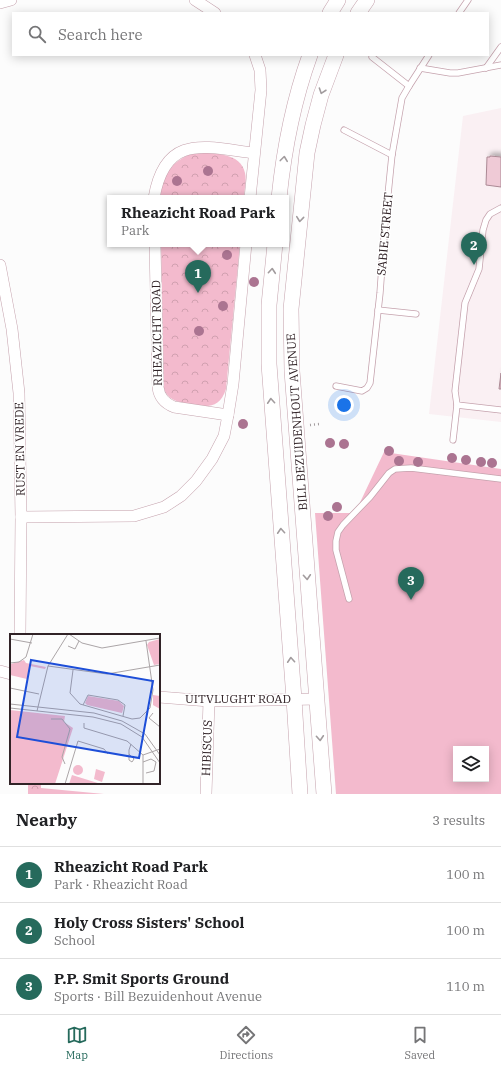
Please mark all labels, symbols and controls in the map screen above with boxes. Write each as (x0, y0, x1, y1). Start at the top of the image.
search box (12, 12, 489, 56)
icon: search (26, 23, 48, 45)
text: Search here (58, 25, 143, 44)
one-way arrow (318, 88, 327, 95)
one-way arrow (279, 156, 288, 162)
street label: SABIE STREET (373, 191, 396, 276)
popup (107, 195, 289, 247)
text: Rheazicht Road Park (121, 203, 275, 222)
one-way arrow (296, 216, 305, 222)
text: Park (121, 222, 149, 239)
pin: 2 (461, 232, 487, 265)
pin: 1 (185, 260, 211, 293)
one-way arrow (268, 268, 277, 274)
street label: RHEAZICHT ROAD (148, 280, 165, 386)
street label: BILL BEZUIDENHOUT AVENUE (283, 333, 310, 511)
your location (334, 395, 354, 415)
one-way arrow (267, 398, 276, 404)
street label: RUST EN VREDE (11, 402, 28, 496)
one-way arrow (276, 528, 285, 534)
pin: 3 (398, 567, 424, 600)
one-way arrow (303, 574, 312, 580)
inset map (10, 634, 160, 784)
one-way arrow (286, 657, 295, 663)
street label: UITVLUGHT ROAD (185, 691, 291, 706)
street label: HIBISCUS (198, 719, 215, 776)
one-way arrow (316, 735, 325, 741)
map controls (453, 746, 489, 782)
button: layers (453, 746, 489, 782)
text: Nearby (16, 809, 77, 831)
text: 3 results (432, 812, 485, 829)
text: Rheazicht Road Park (54, 857, 208, 876)
text: 1 (25, 866, 33, 883)
text: 100 m (446, 866, 485, 883)
text: Park · Rheazicht Road (54, 876, 188, 893)
text: Holy Cross Sisters' School (54, 913, 244, 932)
text: 2 (25, 922, 33, 939)
text: 100 m (446, 922, 485, 939)
text: School (54, 932, 95, 949)
text: P.P. Smit Sports Ground (54, 969, 229, 988)
text: 3 (25, 978, 33, 995)
text: 110 m (446, 978, 485, 995)
text: Sports · Bill Bezuidenhout Avenue (54, 988, 262, 1005)
tab: Map (66, 1024, 88, 1062)
tab: Directions (219, 1024, 273, 1062)
tab: Saved (404, 1024, 435, 1062)

